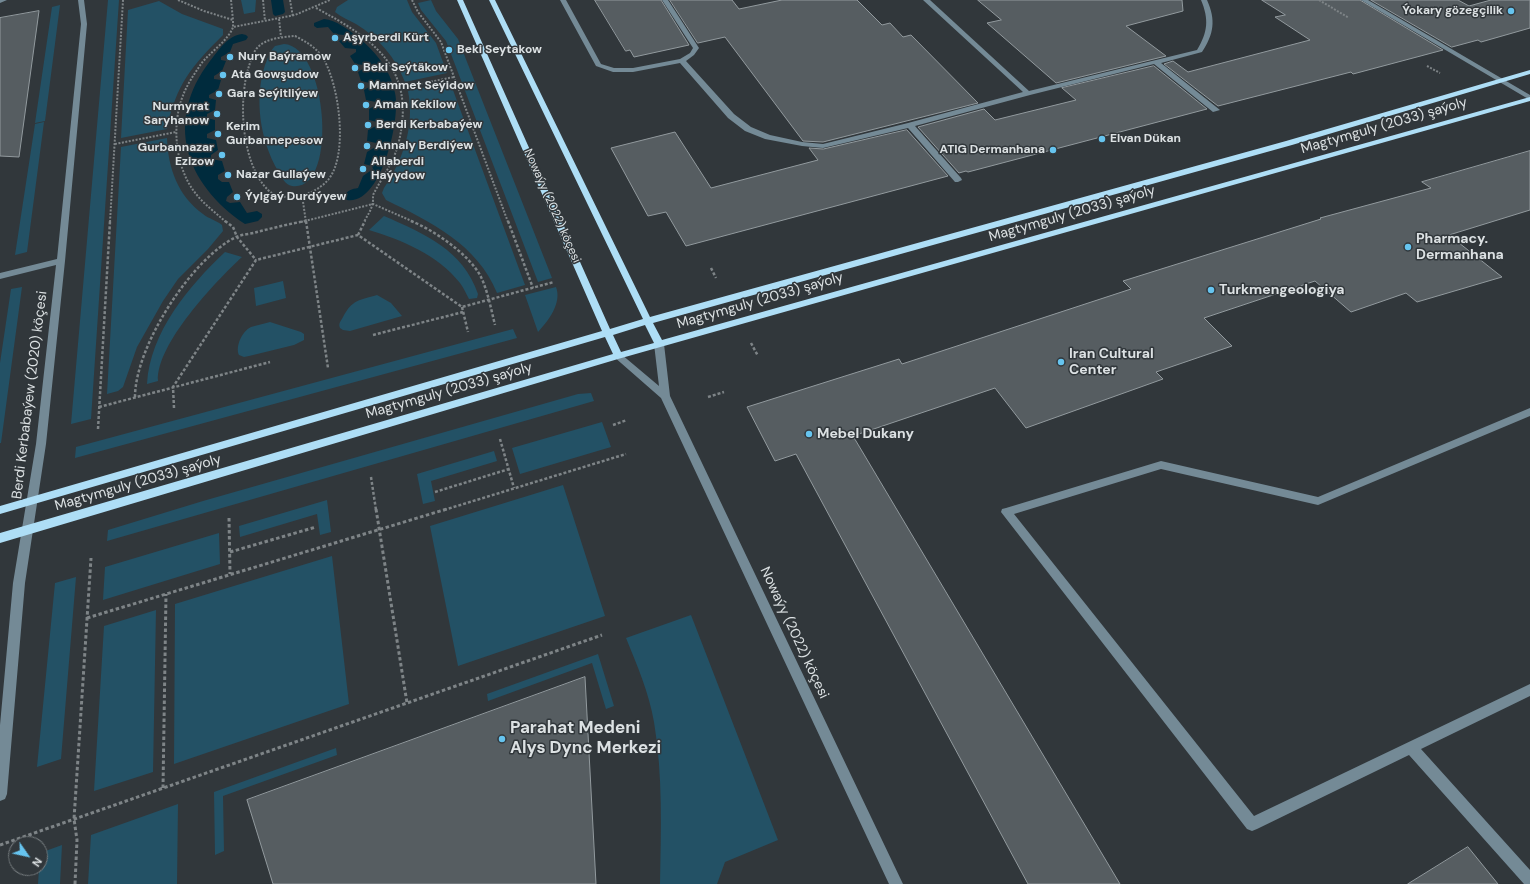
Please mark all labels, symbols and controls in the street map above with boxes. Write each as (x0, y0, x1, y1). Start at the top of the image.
place label: Ýokary gözegçilik (1402, 4, 1503, 18)
marker: Ýokary gözegçilik (1506, 6, 1516, 16)
place label: Aşyrberdi Kürt (343, 31, 429, 45)
marker: Aşyrberdi Kürt (330, 33, 340, 43)
place label: Beki Seytakow (457, 43, 542, 57)
marker: Beki Seytakow (444, 45, 454, 55)
place label: Nury Baýramow (238, 50, 331, 64)
marker: Nury Baýramow (225, 52, 235, 62)
place label: Beki Seýtäkow (363, 61, 448, 75)
marker: Beki Seýtäkow (350, 63, 360, 73)
place label: Ata Gowşudow (231, 68, 319, 82)
marker: Ata Gowşudow (218, 70, 228, 80)
place label: Mammet Seýidow (369, 79, 474, 93)
marker: Mammet Seýidow (356, 81, 366, 91)
place label: Gara Seýitliýew (227, 87, 318, 101)
marker: Gara Seýitliýew (214, 89, 224, 99)
street label: Magtymguly (2033) şaýoly (1299, 94, 1469, 158)
place label: Aman Kekilow (374, 98, 456, 112)
place label: Nurmyrat Saryhanow (144, 100, 209, 128)
marker: Aman Kekilow (361, 100, 371, 110)
marker: Nurmyrat Saryhanow (212, 109, 222, 119)
place label: Berdi Kerbabaýew (376, 118, 482, 132)
place label: Kerim Gurbannepesow (226, 120, 323, 148)
marker: Berdi Kerbabaýew (363, 120, 373, 130)
marker: Kerim Gurbannepesow (213, 129, 223, 139)
place label: Elvan Dükan (1110, 132, 1181, 146)
marker: Elvan Dükan (1097, 134, 1107, 144)
place label: Annaly Berdiýew (375, 139, 473, 153)
place label: Gurbannazar Ezizow (138, 141, 214, 169)
marker: Annaly Berdiýew (362, 141, 372, 151)
place label: ATIG Dermanhana (940, 143, 1045, 157)
marker: ATIG Dermanhana (1048, 145, 1058, 155)
street label: Nowaýy (2022) köçesi (520, 147, 584, 265)
marker: Gurbannazar Ezizow (217, 150, 227, 160)
place label: Allaberdi Haýydow (371, 155, 425, 183)
marker: Allaberdi Haýydow (358, 164, 368, 174)
place label: Nazar Gullaýew (236, 168, 326, 182)
marker: Nazar Gullaýew (223, 170, 233, 180)
street label: Magtymguly (2033) şaýoly (987, 182, 1157, 246)
place label: Ýylgaý Durdýyew (245, 190, 346, 204)
marker: Ýylgaý Durdýyew (232, 192, 242, 202)
place label: Pharmacy. Dermanhana (1416, 231, 1504, 264)
marker: Pharmacy. Dermanhana (1403, 242, 1413, 252)
street label: Magtymguly (2033) şaýoly (675, 269, 845, 333)
place label: Turkmengeologiya (1219, 282, 1344, 298)
marker: Turkmengeologiya (1206, 285, 1216, 295)
street label: Berdi Kerbabaýew (2020) köçesi (9, 290, 51, 500)
place label: Iran Cultural Center (1069, 346, 1154, 378)
marker: Iran Cultural Center (1056, 357, 1066, 367)
street label: Magtymguly (2033) şaýoly (364, 359, 534, 423)
place label: Mebel Dukany (817, 426, 914, 442)
marker: Mebel Dukany (804, 429, 814, 439)
street label: Magtymguly (2033) şaýoly (53, 451, 223, 515)
street label: Nowaýy (2022) köçesi (756, 564, 832, 702)
place label: Parahat Medeni Alys Dync Merkezi (510, 719, 661, 759)
marker: Parahat Medeni Alys Dync Merkezi (497, 734, 507, 744)
north arrow (8, 836, 48, 876)
text: N (29, 855, 45, 869)

